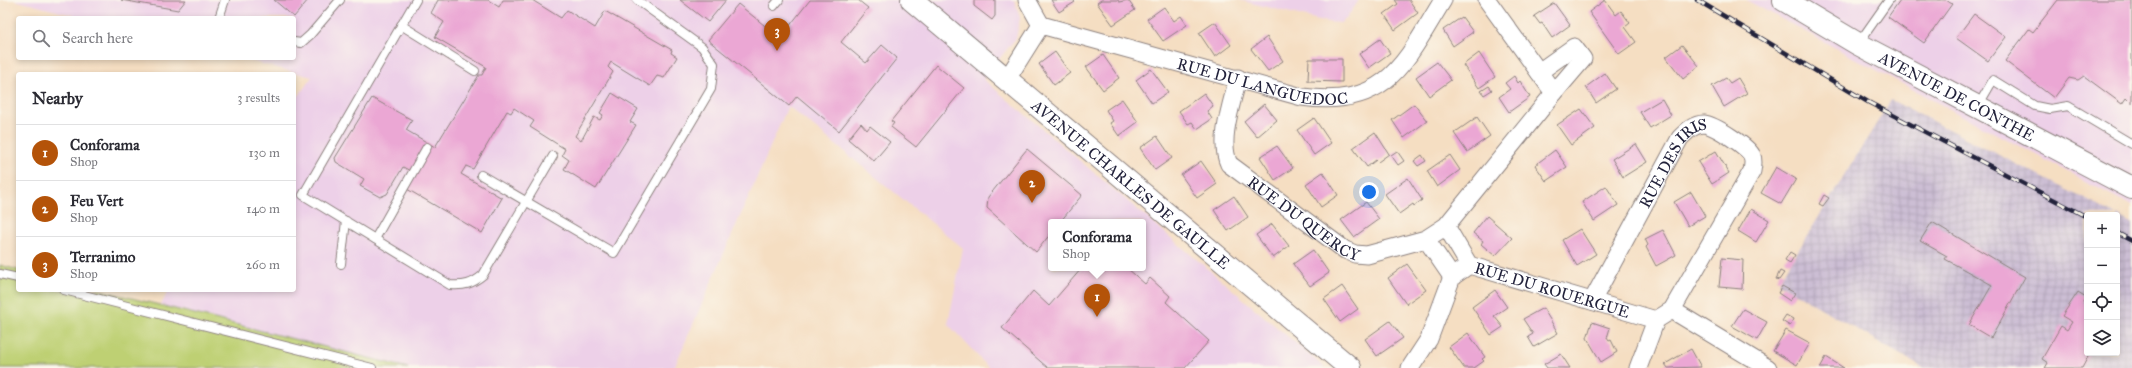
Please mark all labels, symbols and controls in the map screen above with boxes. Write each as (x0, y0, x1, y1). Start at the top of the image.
search box (16, 16, 296, 60)
pin: 3 (764, 18, 790, 51)
icon: search (30, 27, 52, 49)
text: Search here (62, 29, 133, 47)
street label: AVENUE DE CONTHE (1875, 47, 2038, 145)
street label: RUE DU LANGUEDOC (1175, 54, 1349, 108)
text: Nearby (32, 88, 83, 109)
text: 3 results (237, 90, 280, 106)
street label: AVENUE CHARLES DE GAULLE (1027, 95, 1234, 273)
street label: RUE DES IRIS (1635, 114, 1708, 211)
text: Conforama (70, 136, 139, 154)
text: 1 (42, 145, 48, 161)
text: 130 m (248, 145, 280, 161)
text: Shop (70, 154, 98, 170)
pin: 2 (1019, 170, 1045, 203)
street label: RUE DU QUERCY (1244, 172, 1364, 265)
your location (1359, 182, 1379, 202)
text: Feu Vert (70, 192, 123, 210)
text: 2 (42, 201, 48, 217)
text: 140 m (246, 201, 280, 217)
text: Shop (70, 210, 98, 226)
map controls (2084, 212, 2120, 356)
button: + (2084, 212, 2120, 248)
popup (1048, 219, 1146, 271)
text: Conforama (1062, 228, 1132, 246)
text: Shop (1062, 246, 1090, 262)
text: Terranimo (70, 248, 135, 266)
button: − (2084, 248, 2120, 284)
text: 3 (42, 257, 48, 273)
text: 260 m (246, 257, 280, 273)
street label: RUE DU ROUERGUE (1472, 258, 1632, 321)
text: Shop (70, 266, 98, 282)
pin: 1 (1084, 284, 1110, 317)
button: locate (2084, 284, 2120, 320)
button: layers (2084, 320, 2120, 356)

